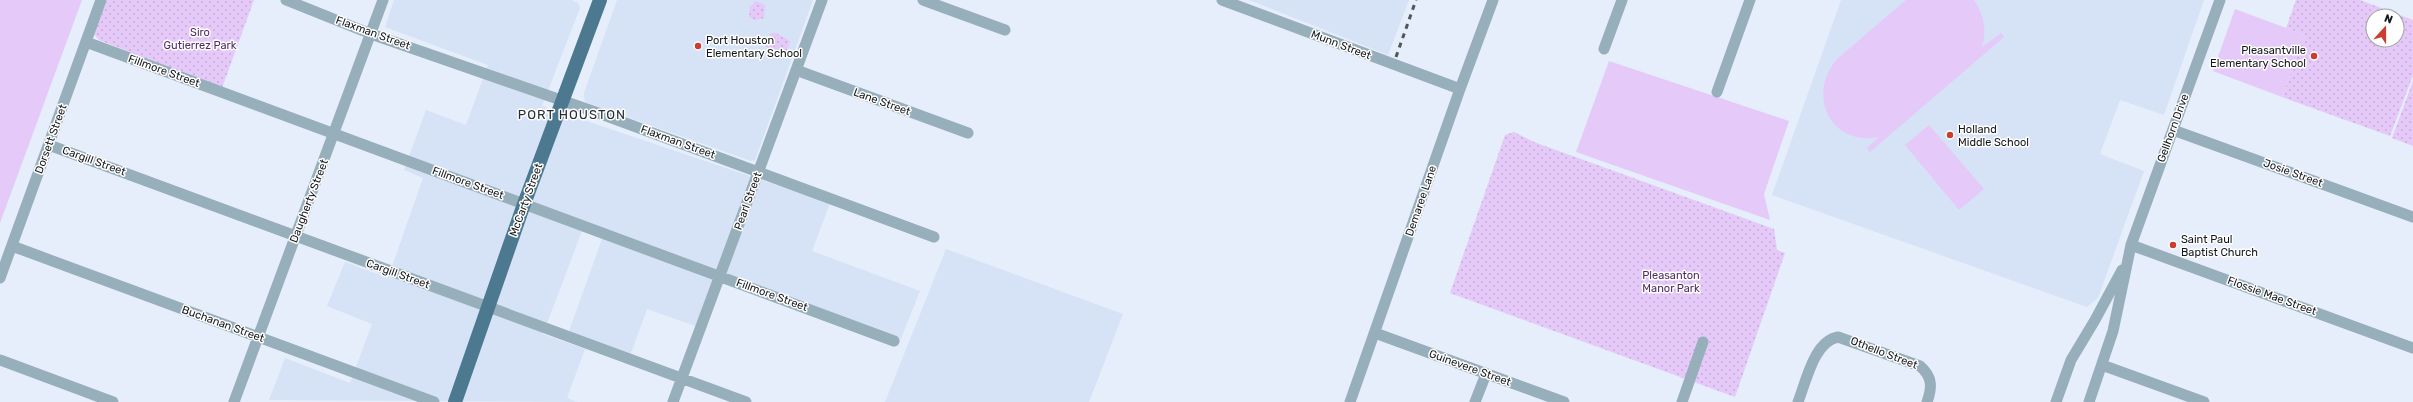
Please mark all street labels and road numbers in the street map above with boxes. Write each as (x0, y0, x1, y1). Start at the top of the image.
street label: Flaxman Street (334, 14, 413, 53)
street label: Munn Street (1309, 28, 1373, 63)
street label: Fillmore Street (126, 52, 202, 90)
street label: Lane Street (852, 86, 913, 119)
street label: Gellhorn Drive (2155, 92, 2191, 164)
street label: Dorsett Street (32, 102, 70, 175)
street label: Flaxman Street (639, 123, 718, 162)
street label: Cargill Street (61, 144, 128, 179)
street label: Josie Street (2262, 156, 2325, 190)
street label: Daugherty Street (287, 157, 331, 245)
street label: McCarty Street (507, 161, 546, 238)
street label: Fillmore Street (430, 164, 506, 202)
street label: Demaree Lane (1403, 164, 1439, 238)
street label: Pearl Street (732, 170, 765, 232)
street label: Cargill Street (365, 257, 432, 292)
street label: Flossie Mae Street (2226, 274, 2319, 318)
street label: Fillmore Street (734, 276, 810, 314)
street label: Buchanan Street (180, 303, 267, 345)
street label: Othello Street (1849, 334, 1920, 372)
street label: Guinevere Street (1427, 347, 1513, 389)

